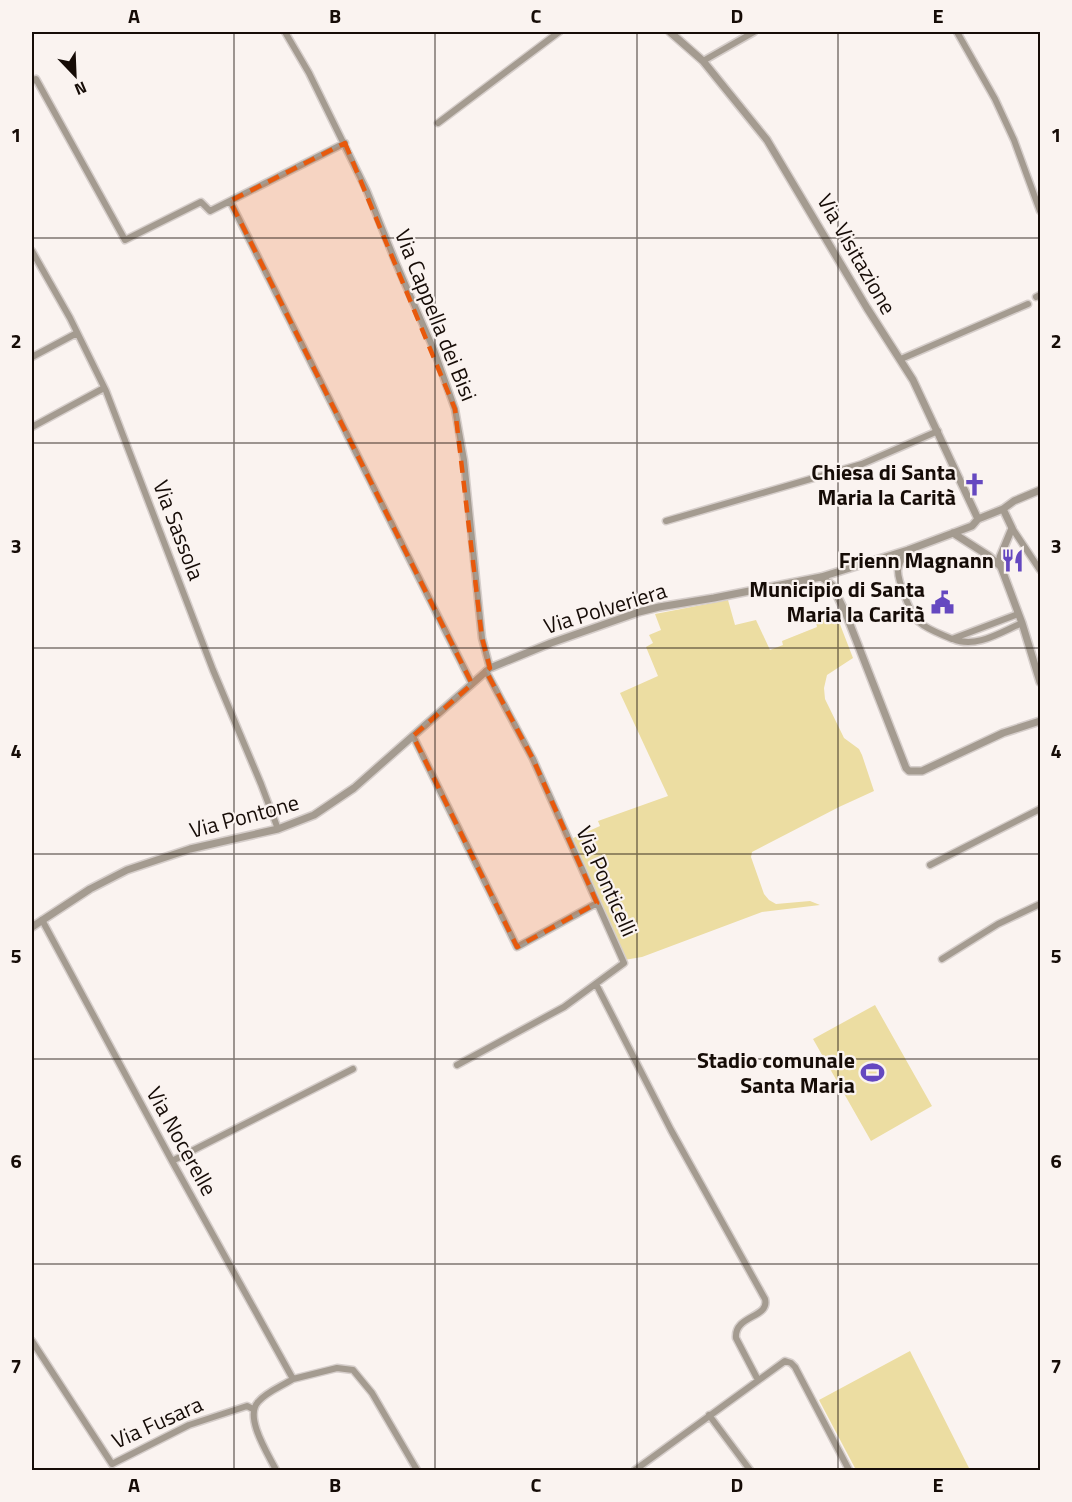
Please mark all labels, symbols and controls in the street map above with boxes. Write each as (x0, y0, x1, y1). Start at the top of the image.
text: A (128, 0, 140, 31)
text: B (329, 0, 341, 31)
text: C (531, 0, 542, 31)
text: D (731, 0, 743, 31)
text: E (932, 0, 944, 31)
north arrow (45, 45, 105, 105)
text: N (71, 76, 91, 102)
text: 1 (10, 119, 22, 150)
text: 1 (1050, 119, 1062, 150)
street label: Via Visitazione (809, 187, 905, 321)
street label: Via Cappella dei Bisi (386, 224, 486, 406)
text: 2 (10, 325, 22, 356)
text: 2 (1050, 325, 1062, 356)
place label: Chiesa di Santa Maria la Carità (811, 455, 956, 514)
church icon: Chiesa di Santa Maria la Carità (961, 472, 987, 498)
street label: Via Sassola (144, 475, 214, 585)
text: 3 (10, 530, 22, 561)
text: 3 (1050, 530, 1062, 561)
place label: Frienn Magnann (839, 543, 994, 577)
restaurant icon: Frienn Magnann (999, 547, 1025, 573)
place label: Municipio di Santa Maria la Carità (749, 572, 925, 631)
street label: Via Polveriera (539, 573, 671, 643)
public building icon: Municipio di Santa Maria la Carità (930, 589, 956, 615)
text: 4 (10, 735, 22, 766)
text: 4 (1050, 735, 1062, 766)
street label: Via Pontone (185, 785, 303, 847)
street label: Via Ponticelli (567, 820, 647, 942)
text: 5 (10, 940, 22, 971)
text: 5 (1050, 940, 1062, 971)
place label: Stadio comunale Santa Maria (697, 1043, 855, 1102)
sports icon: Stadio comunale Santa Maria (860, 1060, 886, 1086)
street label: Via Nocerelle (138, 1080, 226, 1202)
text: 6 (10, 1145, 22, 1176)
text: 6 (1050, 1145, 1062, 1176)
text: 7 (10, 1350, 22, 1381)
text: 7 (1050, 1350, 1062, 1381)
street label: Via Fusara (106, 1387, 208, 1457)
text: A (128, 1469, 140, 1500)
text: B (329, 1469, 341, 1500)
text: C (531, 1469, 542, 1500)
text: D (731, 1469, 743, 1500)
text: E (932, 1469, 944, 1500)

